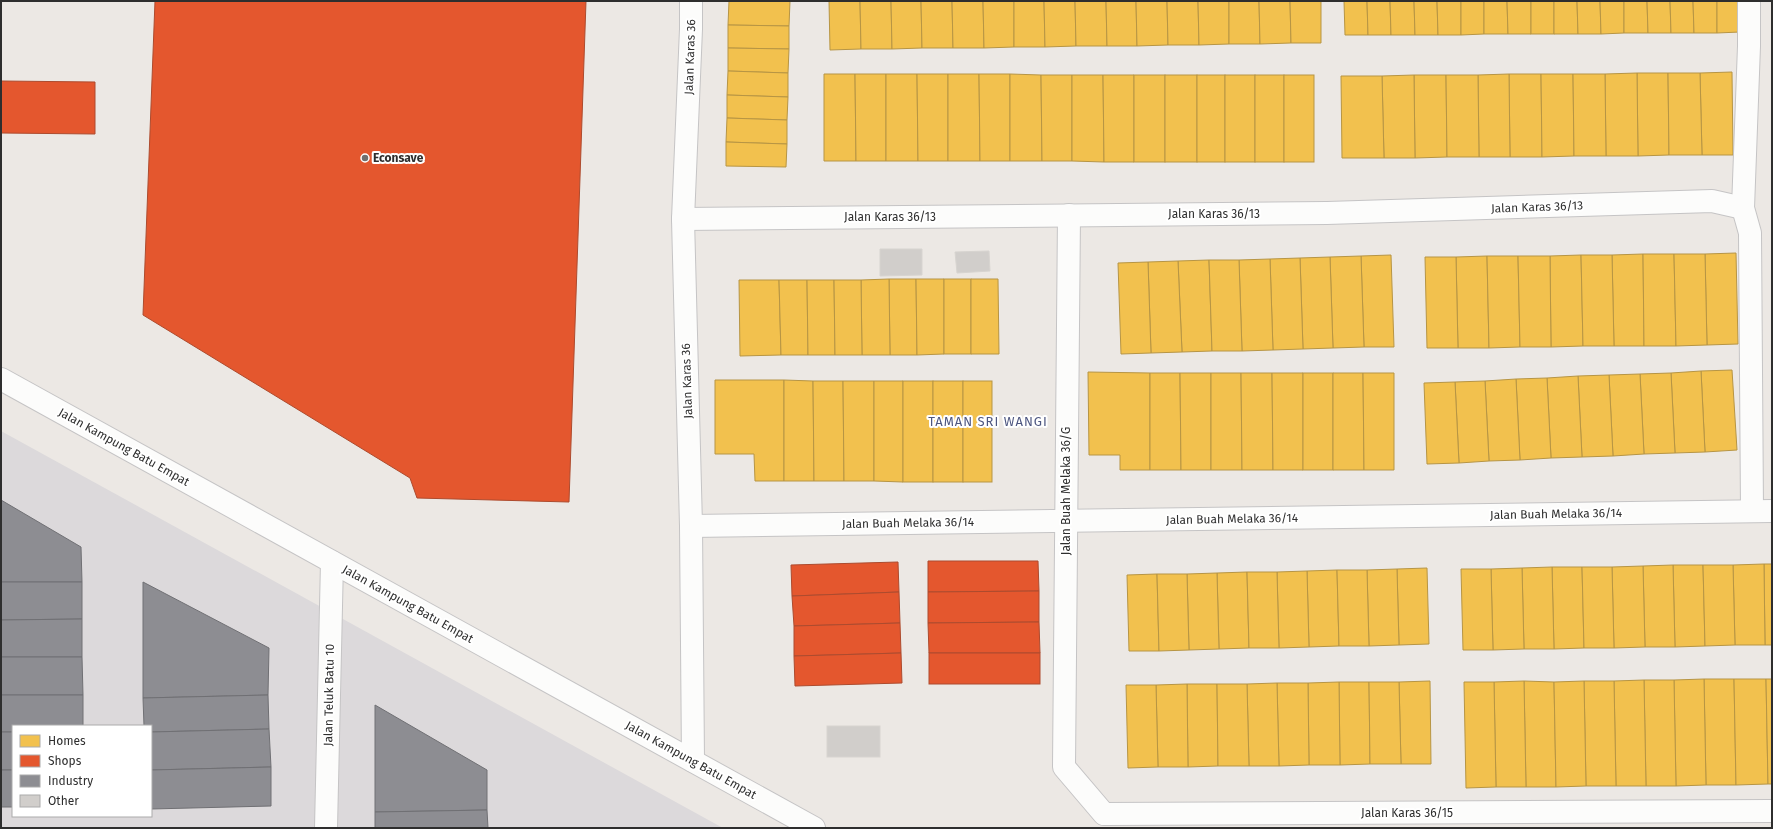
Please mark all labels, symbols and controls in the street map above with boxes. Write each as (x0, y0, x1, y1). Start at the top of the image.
street label: Jalan Karas 36 (682, 19, 698, 95)
place label: Econsave (373, 151, 424, 165)
marker: Econsave (360, 153, 370, 163)
street label: Jalan Karas 36/13 (1491, 198, 1583, 216)
street label: Jalan Karas 36/13 (1168, 207, 1260, 221)
street label: Jalan Karas 36/13 (844, 210, 936, 224)
street label: Jalan Karas 36 (679, 343, 695, 419)
street label: Jalan Kampung Batu Empat (56, 405, 192, 489)
district label: TAMAN SRI WANGI (928, 414, 1048, 429)
street label: Jalan Buah Melaka 36/G (1059, 427, 1073, 555)
street label: Jalan Buah Melaka 36/14 (1490, 506, 1623, 522)
street label: Jalan Buah Melaka 36/14 (1166, 511, 1299, 527)
street label: Jalan Buah Melaka 36/14 (842, 515, 975, 531)
street label: Jalan Kampung Batu Empat (340, 562, 476, 646)
street label: Jalan Teluk Batu 10 (321, 643, 337, 746)
street label: Jalan Kampung Batu Empat (623, 718, 759, 802)
legend (12, 725, 152, 817)
text: Homes (48, 734, 86, 748)
text: Shops (48, 754, 82, 768)
text: Industry (48, 774, 93, 788)
text: Other (48, 794, 79, 808)
street label: Jalan Karas 36/15 (1361, 806, 1453, 820)

